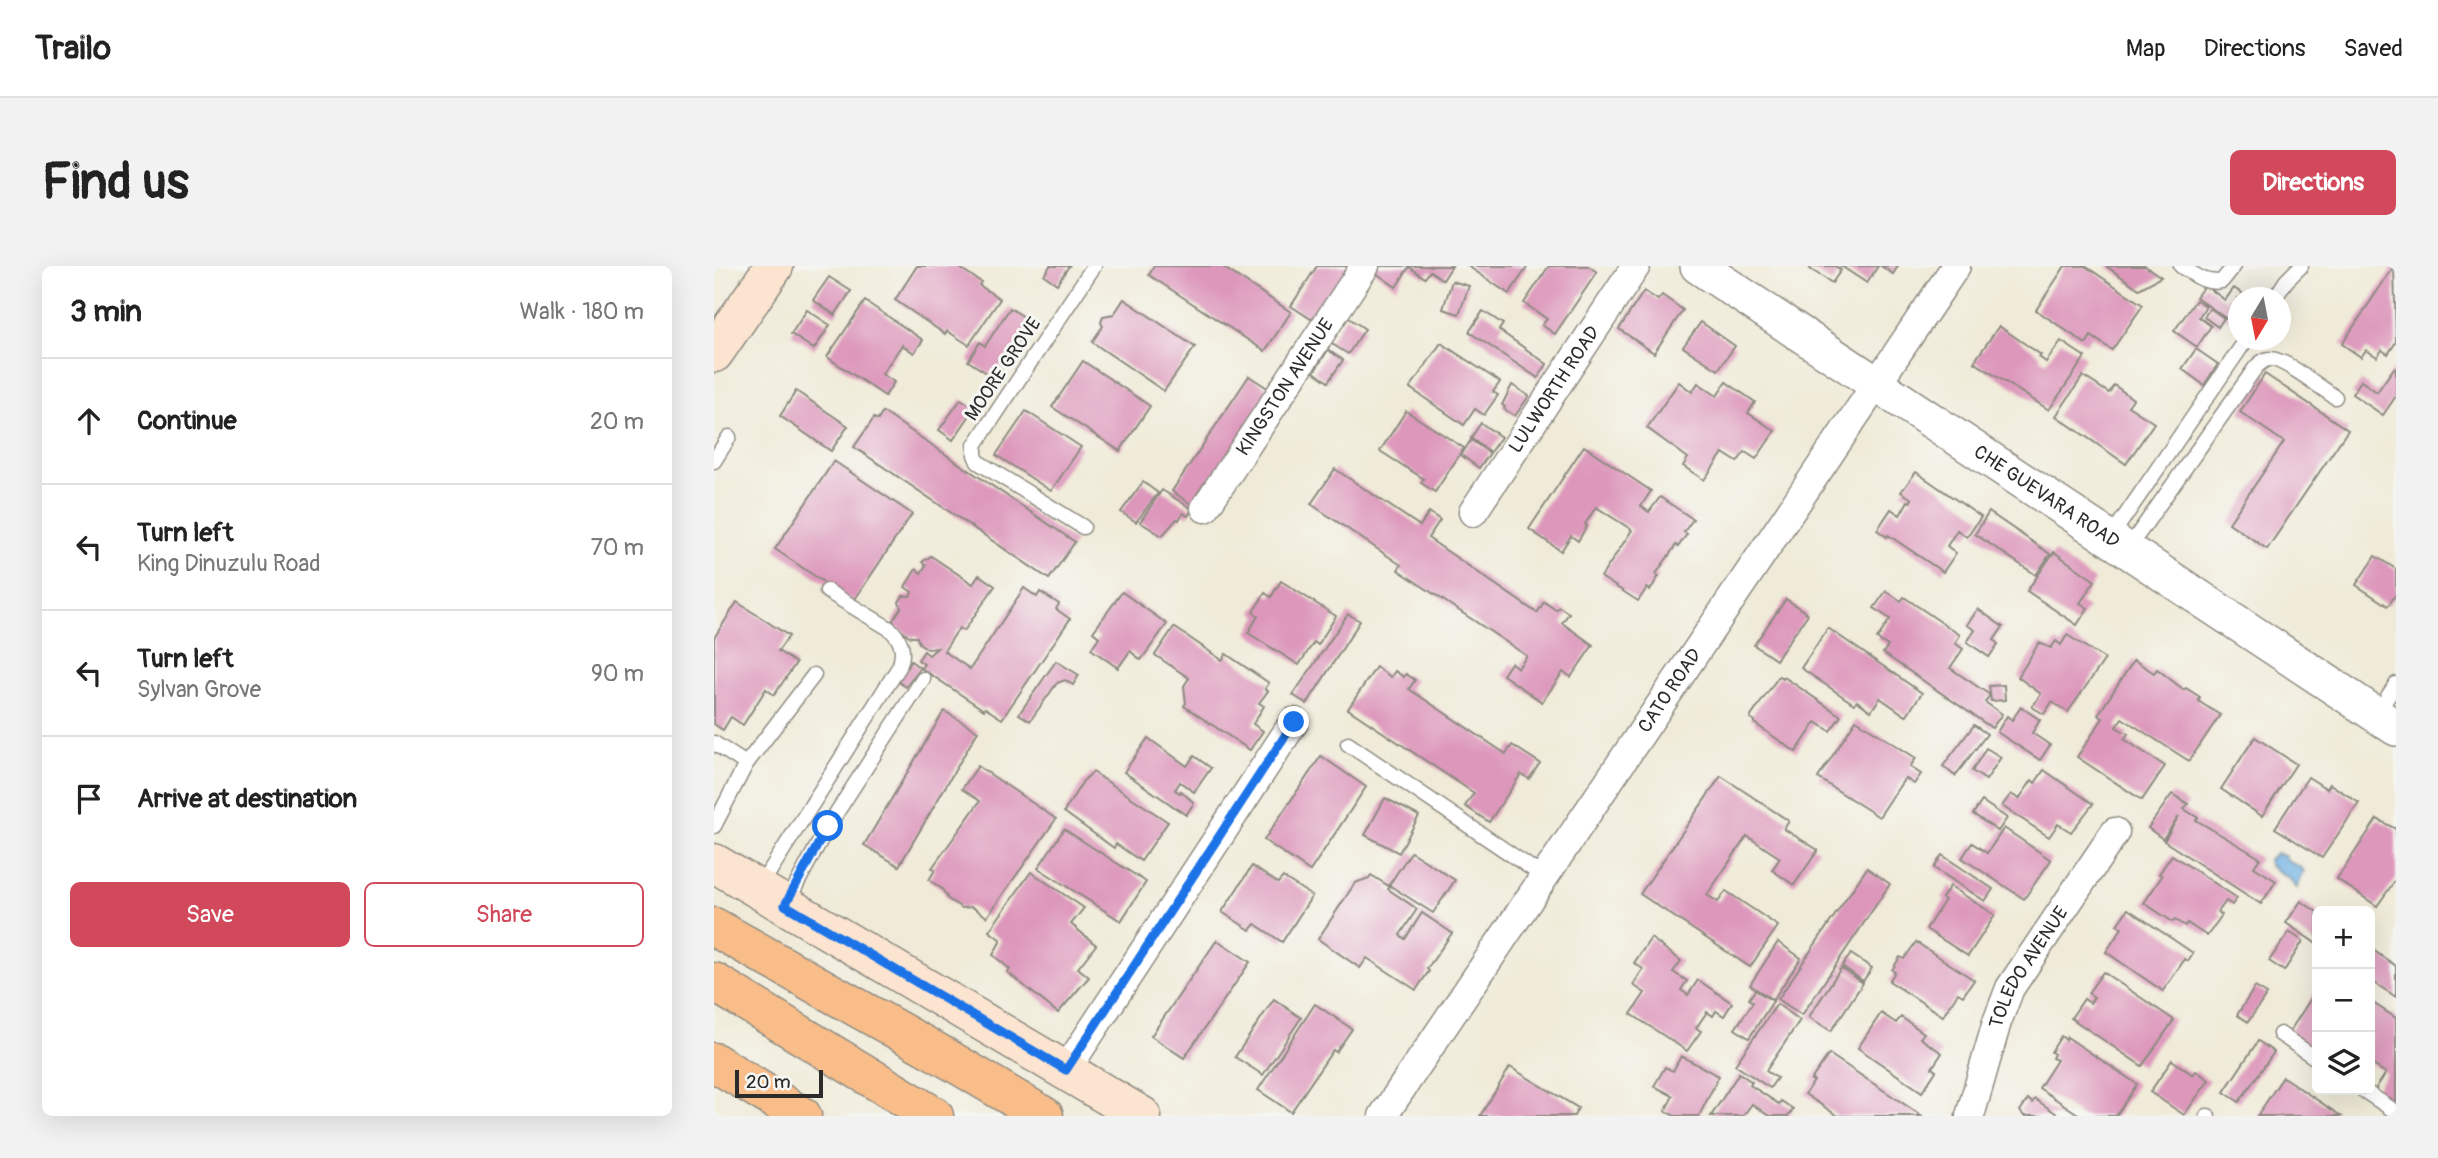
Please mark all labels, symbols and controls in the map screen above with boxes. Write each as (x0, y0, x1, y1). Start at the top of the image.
text: Trailo (35, 28, 111, 69)
text: Map (2126, 34, 2166, 63)
text: Directions (2204, 34, 2305, 63)
text: Saved (2343, 34, 2403, 63)
button: Directions (2230, 150, 2396, 215)
text: Find us (42, 152, 189, 213)
north arrow (2228, 287, 2291, 350)
text: 3 min (70, 293, 142, 330)
text: Walk · 180 m (519, 297, 644, 326)
street label: MOORE GROVE (960, 313, 1046, 425)
street label: KINGSTON AVENUE (1231, 314, 1339, 460)
street label: LULWORTH ROAD (1503, 321, 1605, 458)
icon: ahead (70, 402, 108, 440)
text: Continue (137, 405, 237, 437)
text: 20 m (590, 407, 644, 436)
street label: CHE GUEVARA ROAD (1969, 440, 2124, 554)
text: Turn left (137, 517, 233, 549)
icon: left (70, 528, 108, 566)
text: 70 m (591, 533, 644, 562)
text: King Dinuzulu Road (137, 549, 320, 578)
text: Turn left (137, 643, 233, 675)
street label: CATO ROAD (1633, 644, 1707, 737)
icon: left (70, 654, 108, 692)
text: 90 m (591, 659, 644, 688)
text: Sylvan Grove (137, 675, 261, 704)
route end (1278, 706, 1309, 737)
icon: arrive (70, 780, 108, 818)
text: Arrive at destination (137, 783, 357, 815)
route start (812, 810, 843, 841)
button: Save (70, 882, 350, 947)
button: Share (364, 882, 644, 947)
street label: TOLEDO AVENUE (1984, 902, 2074, 1031)
map controls (2312, 906, 2375, 1095)
button: + (2312, 906, 2375, 969)
button: − (2312, 969, 2375, 1032)
button: layers (2312, 1032, 2375, 1095)
scale bar (735, 1067, 822, 1099)
text: 20 m (746, 1070, 791, 1094)

